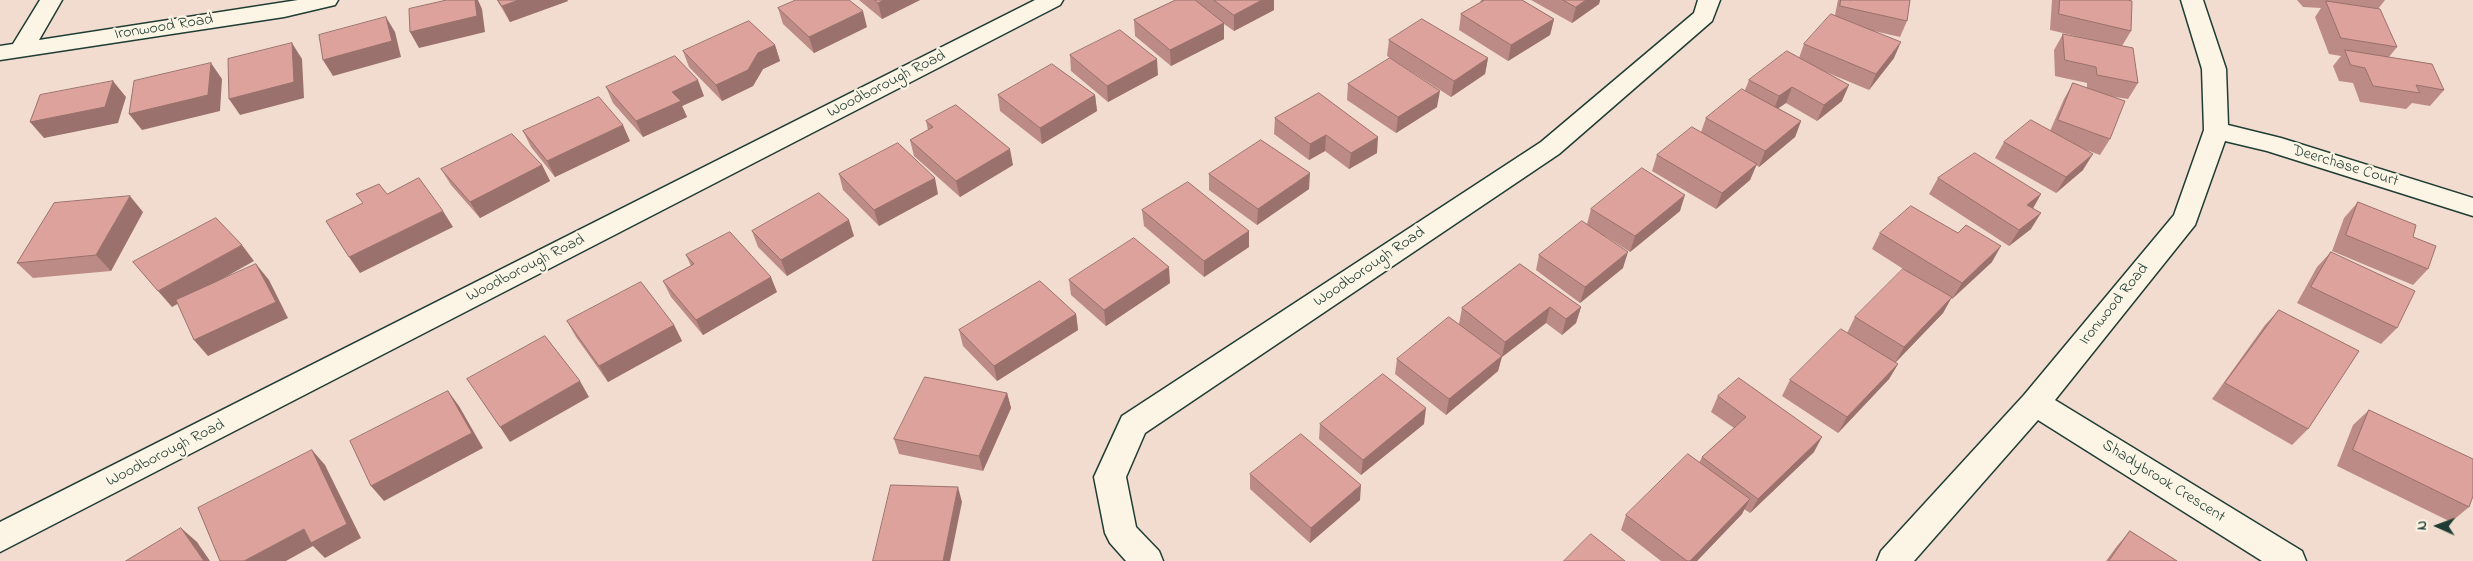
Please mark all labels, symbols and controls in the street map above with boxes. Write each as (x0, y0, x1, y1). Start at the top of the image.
street label: Ironwood Road (113, 11, 215, 45)
street label: Woodborough Road (825, 47, 949, 123)
street label: Deerchase Court (2289, 142, 2401, 192)
street label: Woodborough Road (1311, 224, 1429, 312)
street label: Woodborough Road (464, 231, 588, 307)
street label: Ironwood Road (2076, 260, 2154, 350)
street label: Woodborough Road (104, 416, 228, 492)
street label: Shadybrook Crescent (2098, 436, 2228, 528)
north arrow (2413, 501, 2463, 551)
text: N (2412, 520, 2433, 531)

